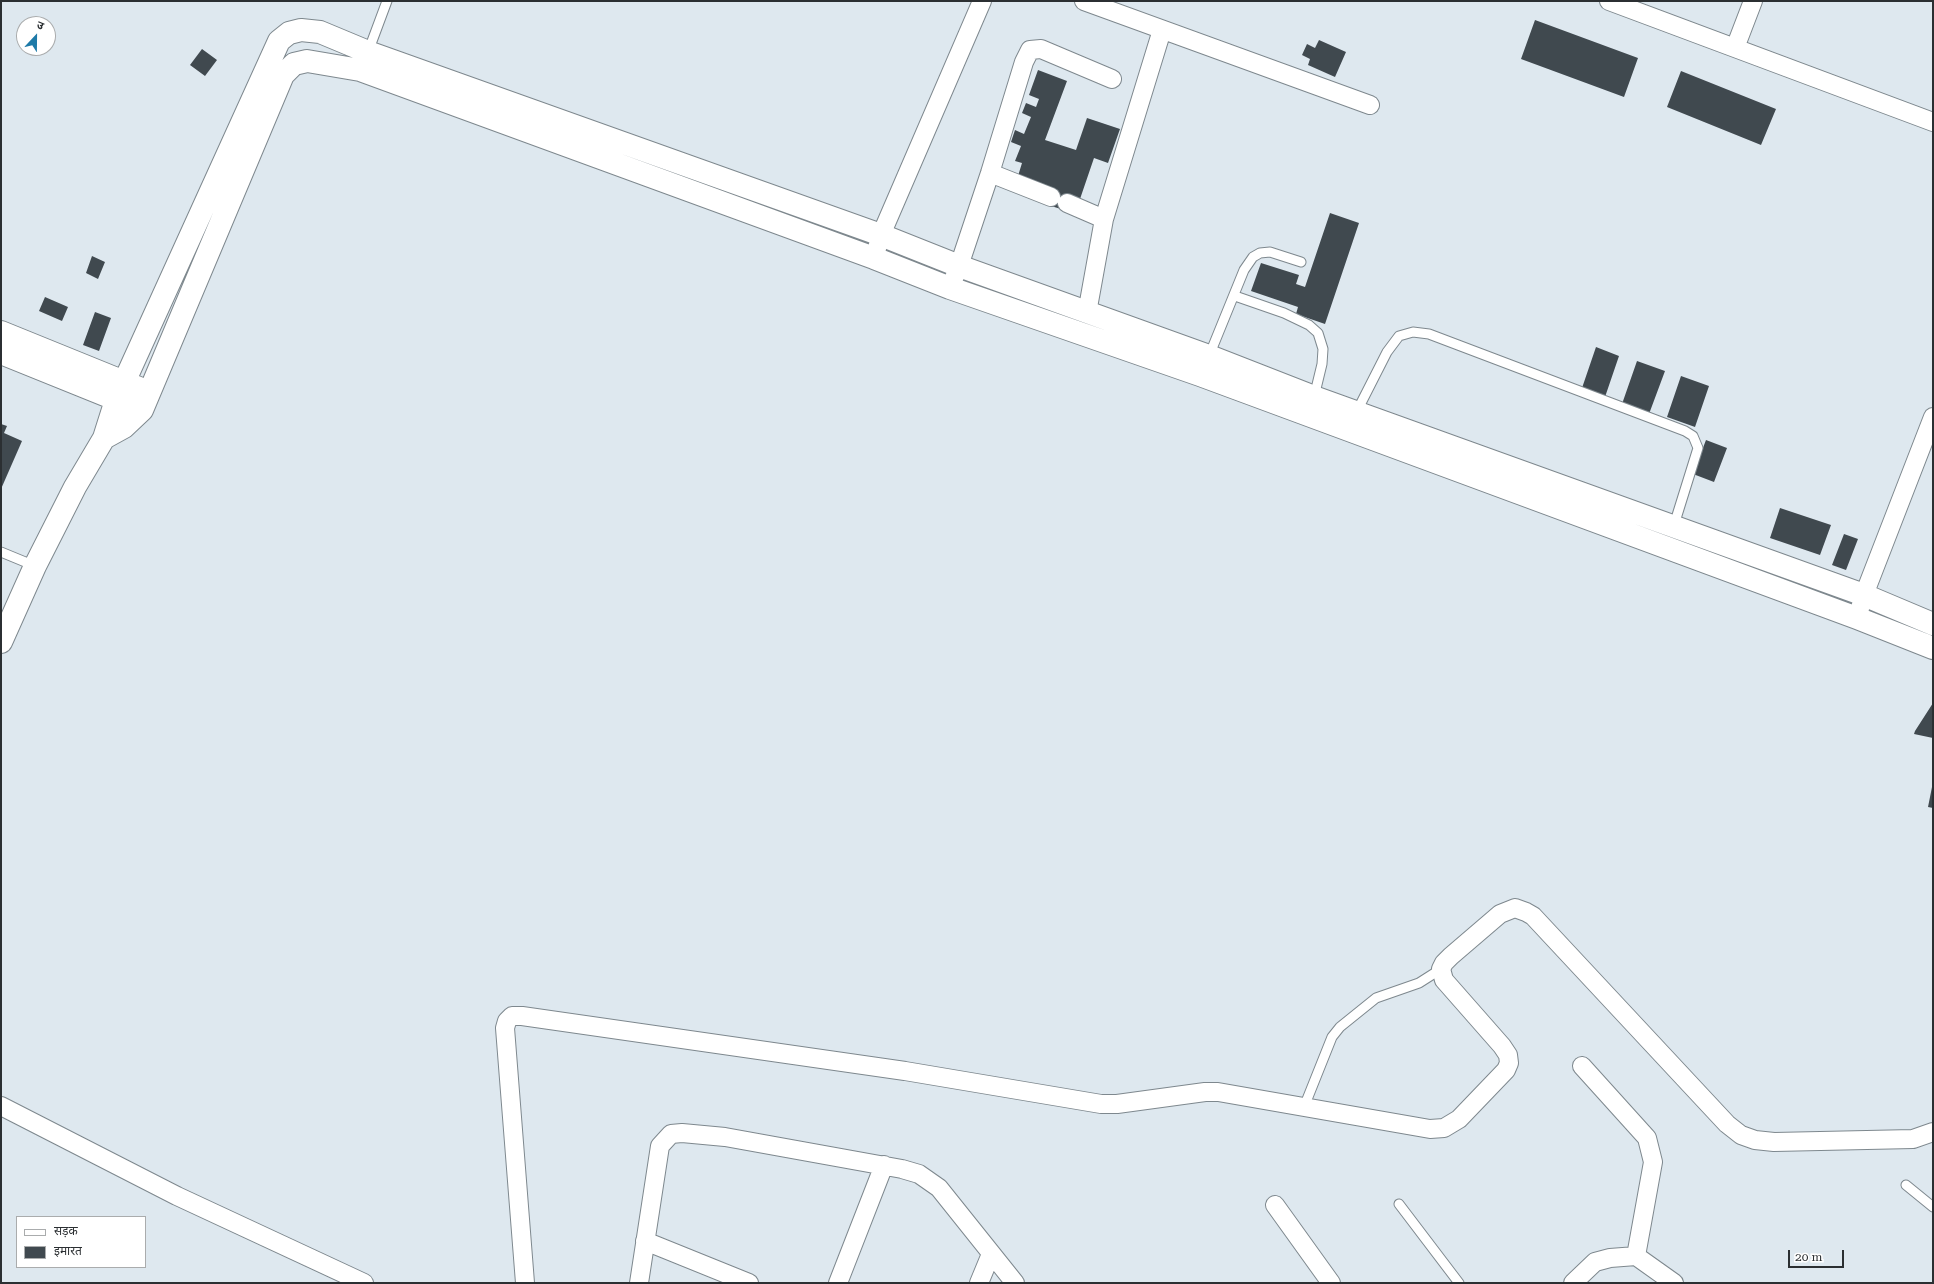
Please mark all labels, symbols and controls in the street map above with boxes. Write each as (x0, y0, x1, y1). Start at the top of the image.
north arrow (16, 16, 56, 56)
text: उ (35, 18, 46, 33)
legend (16, 1216, 146, 1268)
text: सड़क (54, 1224, 78, 1238)
scale bar (1790, 1242, 1846, 1268)
text: इमारत (54, 1244, 82, 1258)
text: 20 m (1795, 1250, 1822, 1264)

